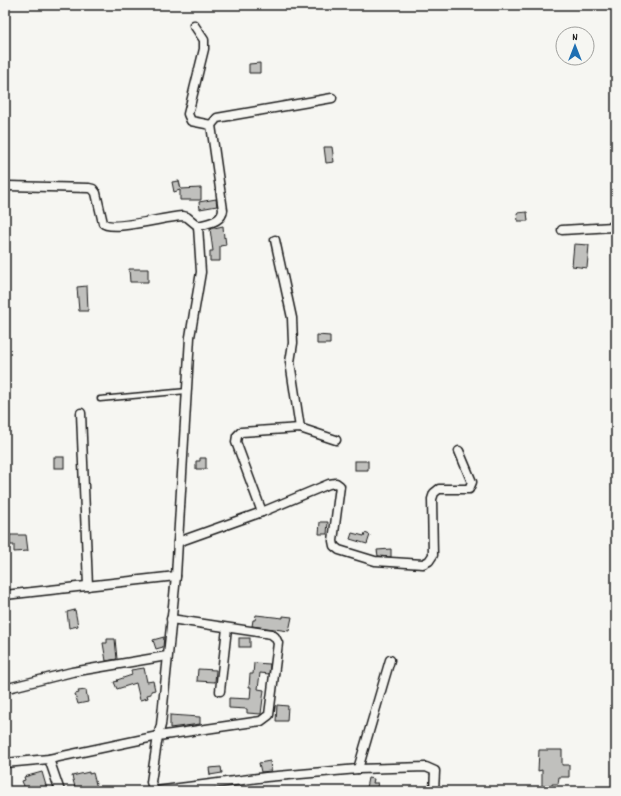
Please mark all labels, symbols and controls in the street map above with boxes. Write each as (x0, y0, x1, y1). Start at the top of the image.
north arrow (555, 26, 595, 66)
text: N (572, 30, 578, 46)

